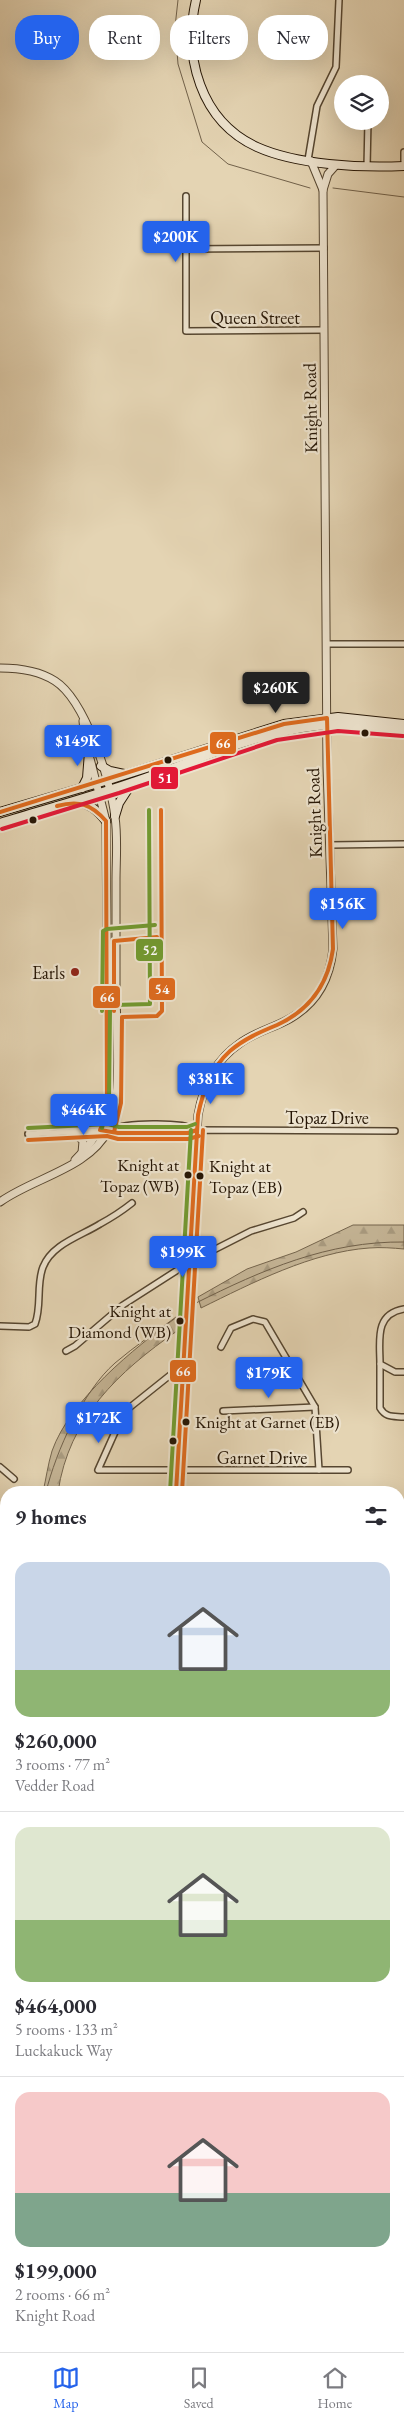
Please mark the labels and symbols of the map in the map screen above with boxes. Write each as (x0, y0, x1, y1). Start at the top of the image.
pin: $200K (141, 220, 211, 263)
street label: Queen Street (210, 306, 300, 329)
street label: Knight Road (298, 362, 322, 453)
pin: $260K (241, 672, 311, 714)
pin: $149K (43, 724, 113, 767)
unlabelled marker (360, 728, 370, 738)
line badge: 66 (209, 731, 237, 755)
text: 66 (216, 734, 231, 752)
unlabelled marker (163, 755, 173, 765)
line badge: 51 (150, 766, 179, 790)
street label: Knight Road (301, 767, 327, 858)
text: 51 (158, 769, 172, 787)
unlabelled marker (28, 815, 38, 825)
pin: $156K (308, 888, 378, 930)
line badge: 52 (135, 938, 164, 962)
text: 52 (143, 941, 158, 959)
place label: Earls (32, 961, 65, 984)
marker: Earls (69, 966, 81, 978)
line badge: 54 (148, 977, 176, 1001)
text: 54 (155, 980, 170, 998)
line badge: 66 (92, 985, 121, 1009)
text: 66 (100, 988, 115, 1006)
pin: $381K (176, 1062, 246, 1105)
pin: $464K (49, 1094, 119, 1136)
street label: Topaz Drive (285, 1106, 369, 1129)
place label: Knight at Topaz (WB) (100, 1154, 180, 1197)
place label: Knight at Topaz (EB) (209, 1155, 282, 1198)
marker: Knight at Topaz (WB) (183, 1170, 193, 1180)
marker: Knight at Topaz (EB) (195, 1171, 205, 1181)
pin: $199K (148, 1236, 218, 1278)
place label: Knight at Diamond (WB) (68, 1300, 172, 1343)
marker: Knight at Diamond (WB) (175, 1316, 185, 1326)
pin: $179K (234, 1356, 304, 1399)
line badge: 66 (169, 1359, 197, 1383)
text: 66 (176, 1362, 191, 1380)
pin: $172K (64, 1402, 134, 1444)
place label: Knight at Garnet (EB) (195, 1411, 340, 1433)
marker: Knight at Garnet (EB) (181, 1417, 191, 1427)
unlabelled marker (168, 1436, 178, 1446)
street label: Garnet Drive (217, 1446, 307, 1469)

